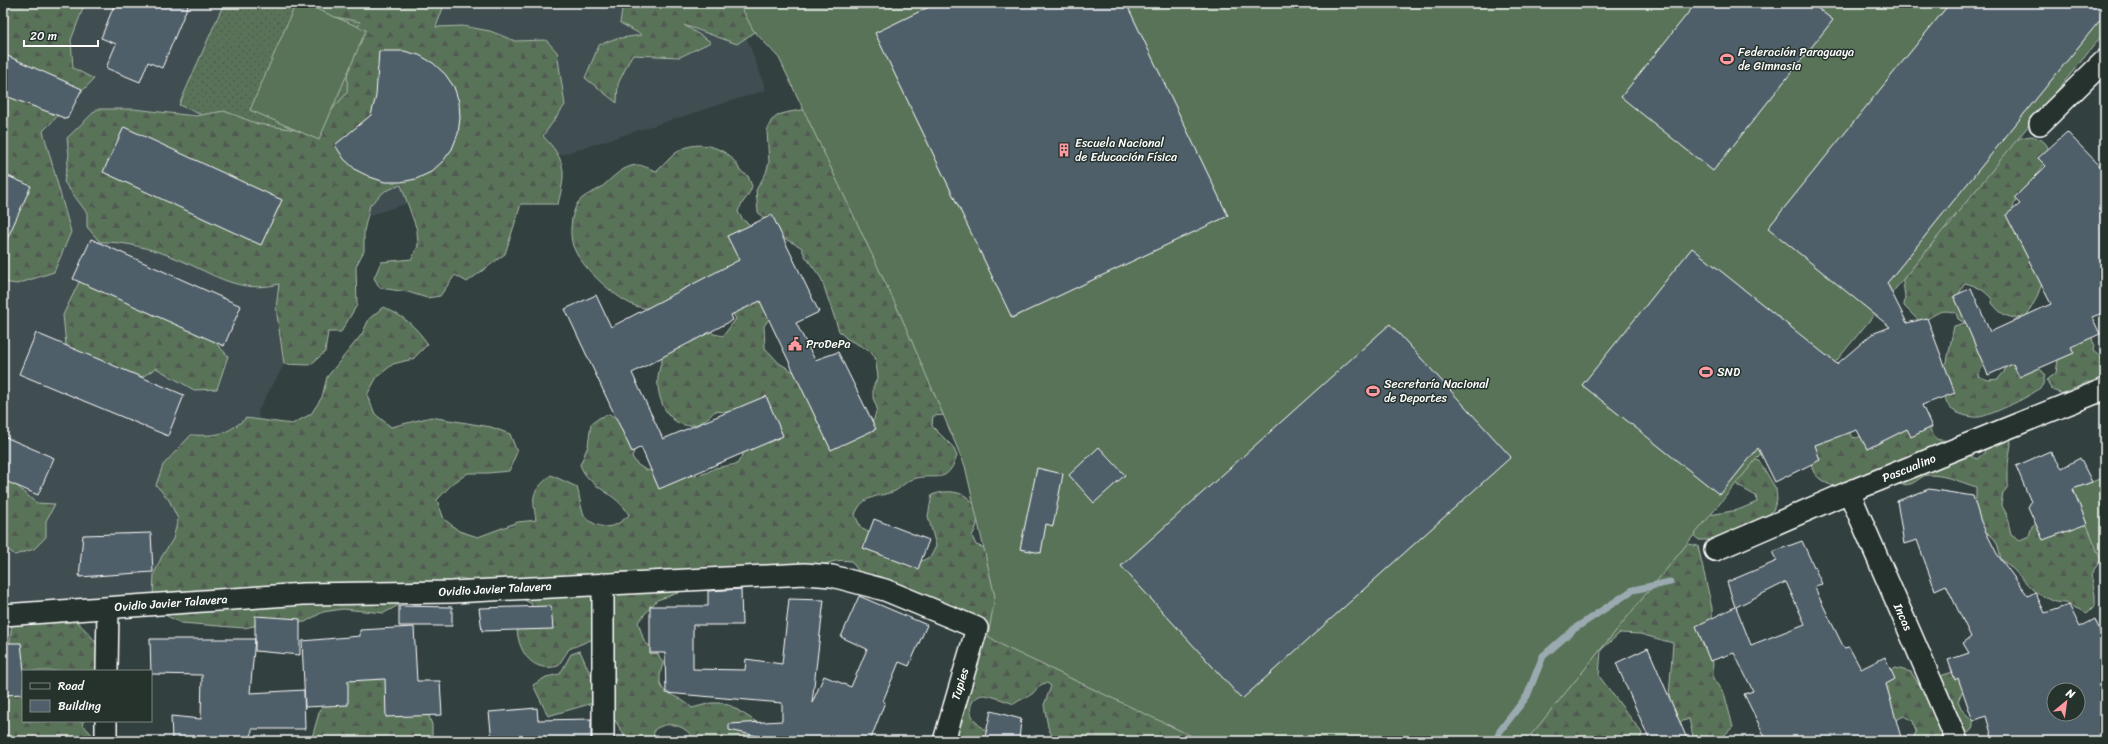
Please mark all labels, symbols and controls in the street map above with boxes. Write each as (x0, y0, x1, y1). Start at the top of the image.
scale bar (24, 22, 98, 48)
text: 20 m (30, 25, 57, 47)
place label: Federación Paraguaya de Gimnasia (1738, 41, 1854, 77)
sports icon: Federación Paraguaya de Gimnasia (1719, 51, 1735, 67)
place label: Escuela Nacional de Educación Física (1075, 132, 1178, 168)
building icon: Escuela Nacional de Educación Física (1056, 142, 1072, 158)
place label: ProDePa (806, 333, 851, 355)
public building icon: ProDePa (787, 336, 803, 352)
place label: SND (1717, 361, 1740, 383)
sports icon: SND (1698, 364, 1714, 380)
place label: Secretaría Nacional de Deportes (1384, 373, 1489, 409)
sports icon: Secretaría Nacional de Deportes (1365, 383, 1381, 399)
street label: Pascualino (1879, 447, 1939, 489)
street label: Ovidio Javier Talavera (438, 575, 552, 603)
street label: Ovidio Javier Talavera (114, 588, 228, 618)
street label: Incas (1887, 599, 1919, 634)
street label: Tupies (945, 665, 975, 703)
legend (22, 670, 152, 722)
text: Road (58, 675, 85, 697)
north arrow (2046, 682, 2086, 722)
text: N (2062, 683, 2079, 704)
text: Building (58, 695, 101, 717)

